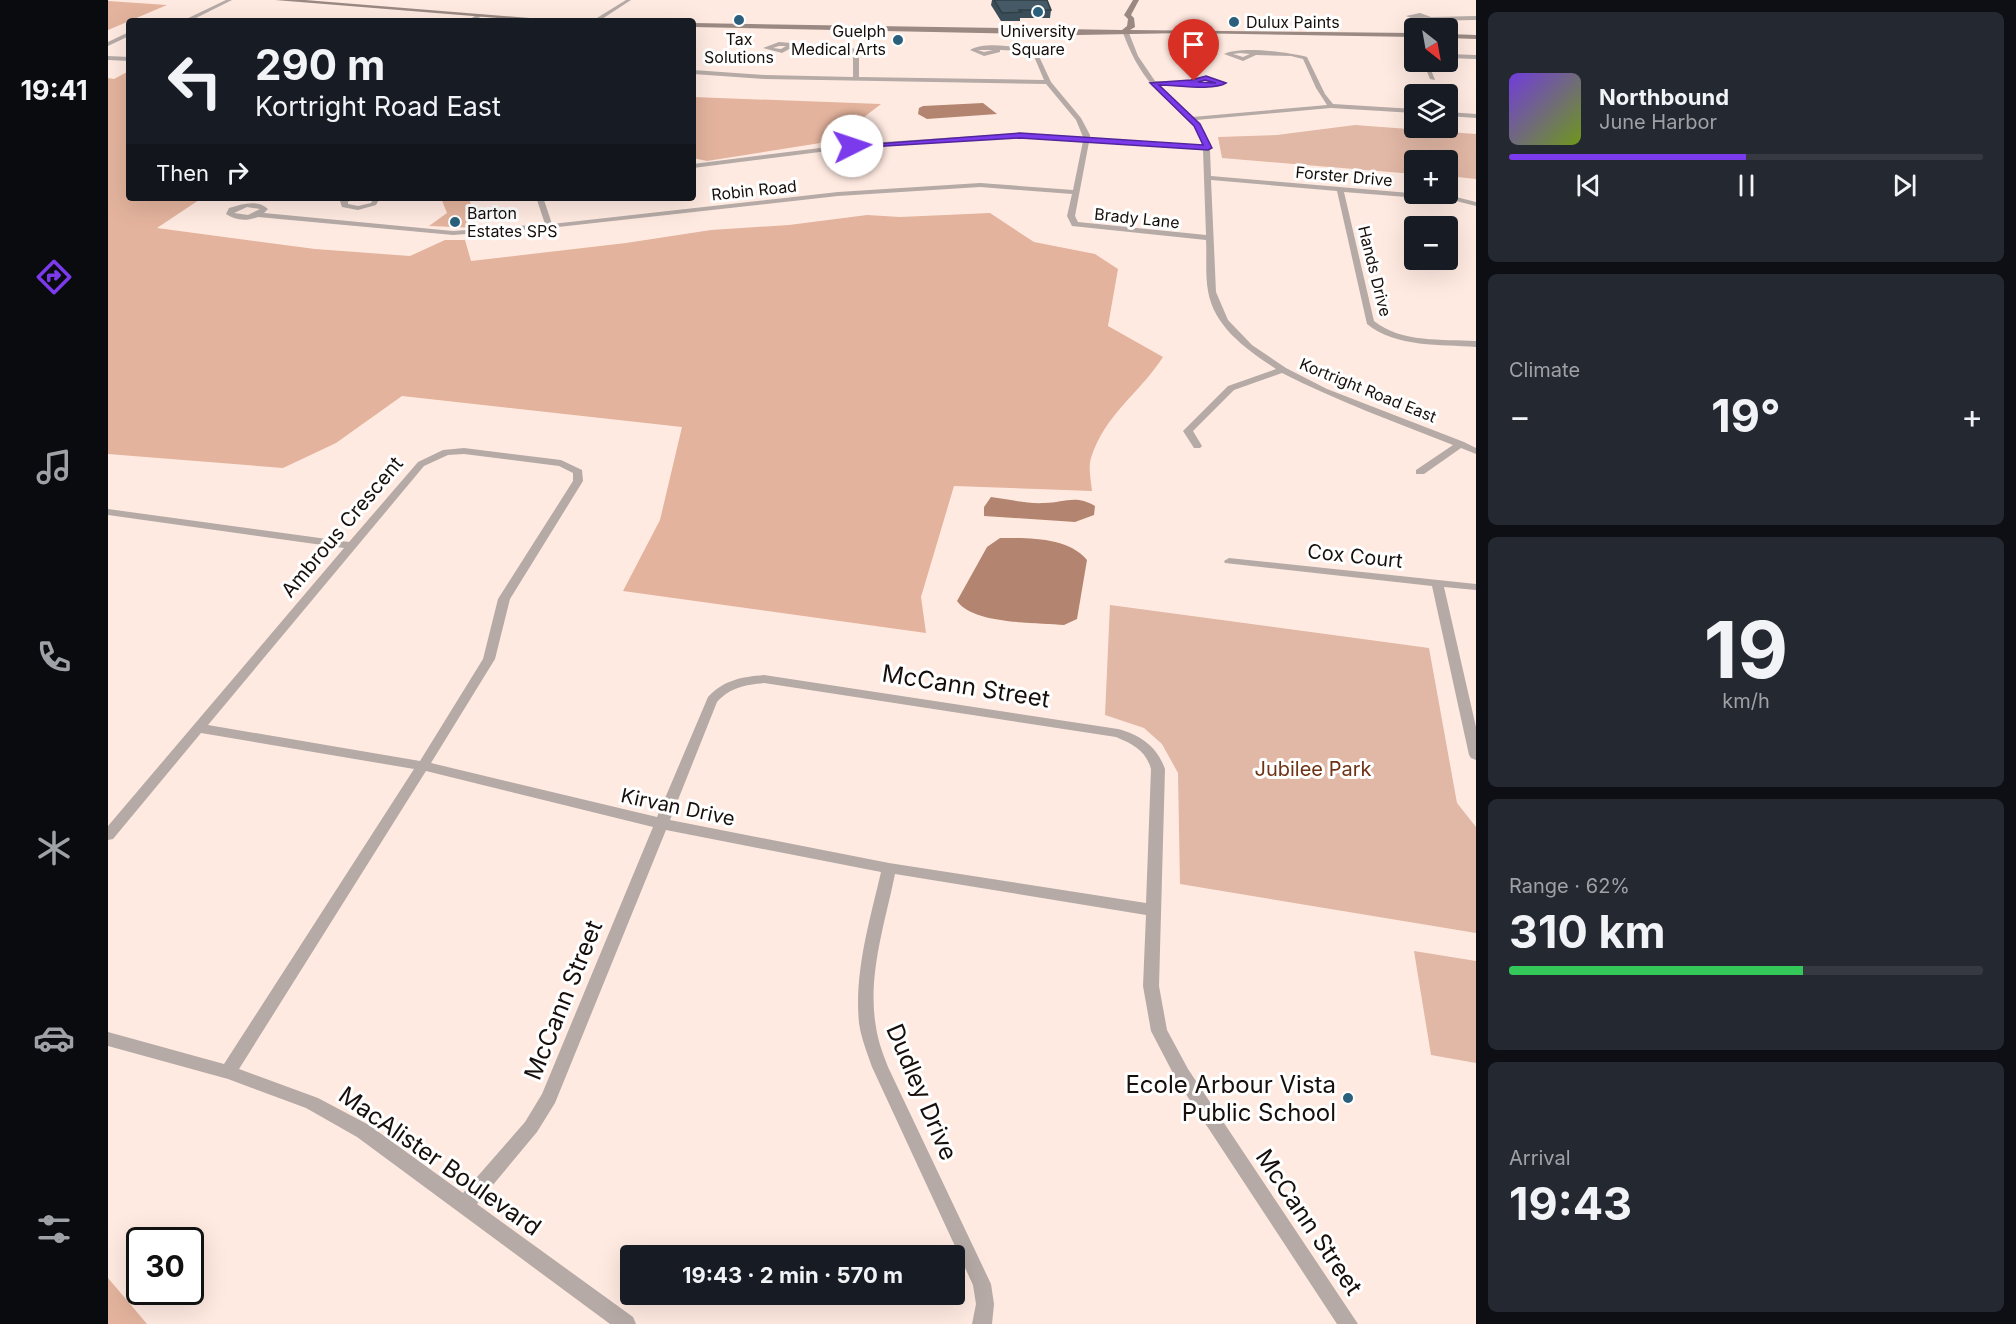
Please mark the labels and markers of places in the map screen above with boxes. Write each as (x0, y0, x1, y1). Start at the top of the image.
marker: University Square (1031, 5, 1045, 19)
place label: Dulux Paints (1246, 12, 1340, 32)
marker: Tax Solutions (732, 13, 746, 27)
marker: Dulux Paints (1227, 15, 1241, 29)
pin (1168, 19, 1219, 81)
place label: Guelph Medical Arts (791, 21, 886, 59)
place label: University Square (1000, 21, 1076, 59)
place label: Tax Solutions (704, 29, 774, 67)
marker: Guelph Medical Arts (891, 33, 905, 47)
place label: Barton Estates SPS (467, 203, 557, 241)
marker: Barton Estates SPS (448, 215, 462, 229)
place label: Ecole Arbour Vista Public School (1125, 1070, 1336, 1127)
marker: Ecole Arbour Vista Public School (1341, 1091, 1355, 1105)

